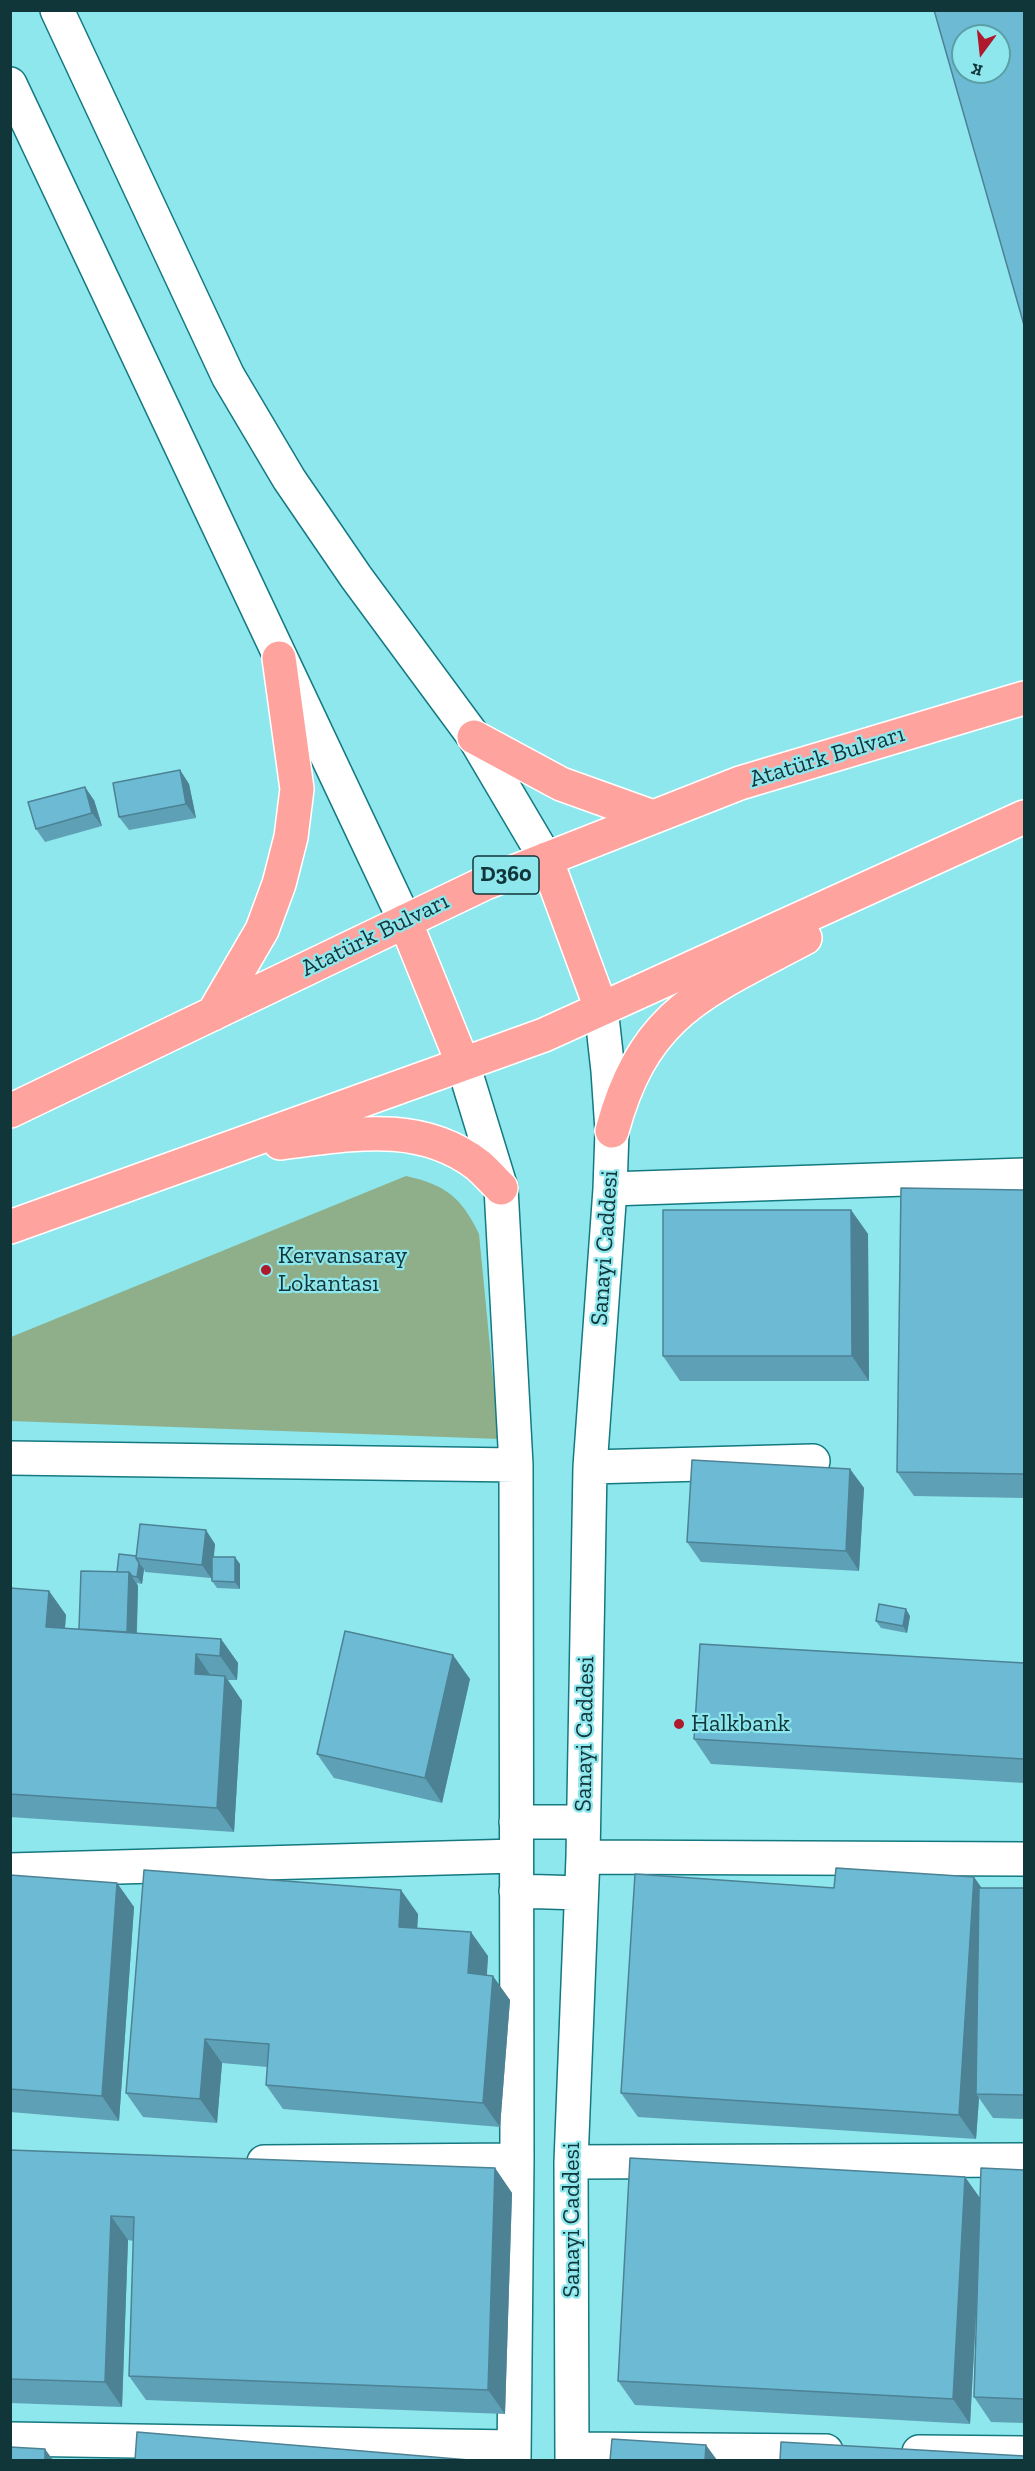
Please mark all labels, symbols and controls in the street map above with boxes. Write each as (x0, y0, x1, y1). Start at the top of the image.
north arrow (951, 24, 1011, 84)
text: K (969, 59, 984, 81)
street label: Atatürk Bulvarı (746, 720, 908, 794)
road number: D360 (473, 856, 539, 894)
street label: Atatürk Bulvarı (296, 887, 454, 983)
street label: Sanayi Caddesi (585, 1169, 625, 1327)
place label: Kervansaray Lokantası (278, 1242, 407, 1298)
marker: Kervansaray Lokantası (259, 1263, 273, 1277)
street label: Sanayi Caddesi (569, 1656, 601, 1812)
place label: Halkbank (691, 1710, 790, 1738)
marker: Halkbank (672, 1717, 686, 1731)
street label: Sanayi Caddesi (558, 2142, 586, 2298)

